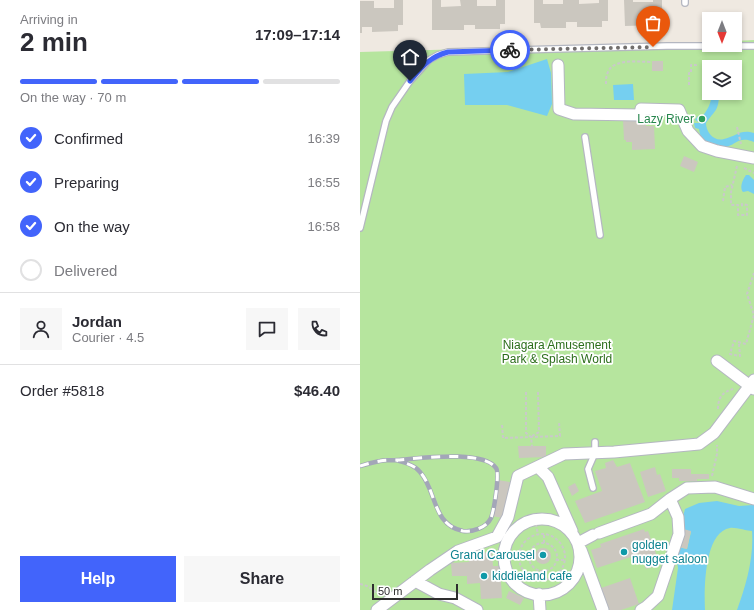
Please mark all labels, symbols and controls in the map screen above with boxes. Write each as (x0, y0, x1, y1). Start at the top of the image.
pin (636, 6, 670, 47)
text: Arriving in (20, 12, 78, 27)
icon: bag (642, 12, 664, 34)
north arrow (702, 12, 742, 52)
map controls (702, 12, 742, 100)
text: 17:09–17:14 (255, 26, 340, 43)
text: 2 min (20, 27, 88, 57)
courier (490, 30, 530, 70)
icon: bike (499, 39, 521, 61)
pin (393, 40, 427, 81)
icon: home (399, 46, 421, 68)
button: layers (702, 60, 742, 100)
text: On the way · 70 m (20, 90, 126, 105)
place label: Lazy River (637, 112, 694, 126)
marker: Lazy River (697, 114, 707, 124)
icon: check (20, 127, 42, 149)
text: Confirmed (54, 130, 123, 147)
text: 16:39 (307, 131, 340, 146)
icon: check (20, 171, 42, 193)
text: Preparing (54, 174, 119, 191)
text: 16:55 (307, 175, 340, 190)
icon: check (20, 215, 42, 237)
text: On the way (54, 218, 130, 235)
text: 16:58 (307, 219, 340, 234)
text: Delivered (54, 262, 117, 279)
button: person (20, 308, 62, 350)
button: chat (246, 308, 288, 350)
button: phone (298, 308, 340, 350)
text: Jordan (72, 313, 122, 330)
text: Courier · 4.5 (72, 330, 144, 345)
park label: Niagara Amusement Park & Splash World (502, 338, 612, 366)
text: Order #5818 (20, 382, 104, 399)
text: $46.40 (294, 382, 340, 399)
place label: golden nugget saloon (632, 538, 707, 566)
marker: golden nugget saloon (619, 547, 629, 557)
place label: Grand Carousel (450, 548, 535, 562)
marker: Grand Carousel (538, 550, 548, 560)
button: Help (20, 556, 176, 602)
button: Share (184, 556, 340, 602)
place label: kiddieland cafe (492, 569, 572, 583)
marker: kiddieland cafe (479, 571, 489, 581)
scale bar (372, 582, 458, 601)
text: 50 m (378, 585, 402, 597)

